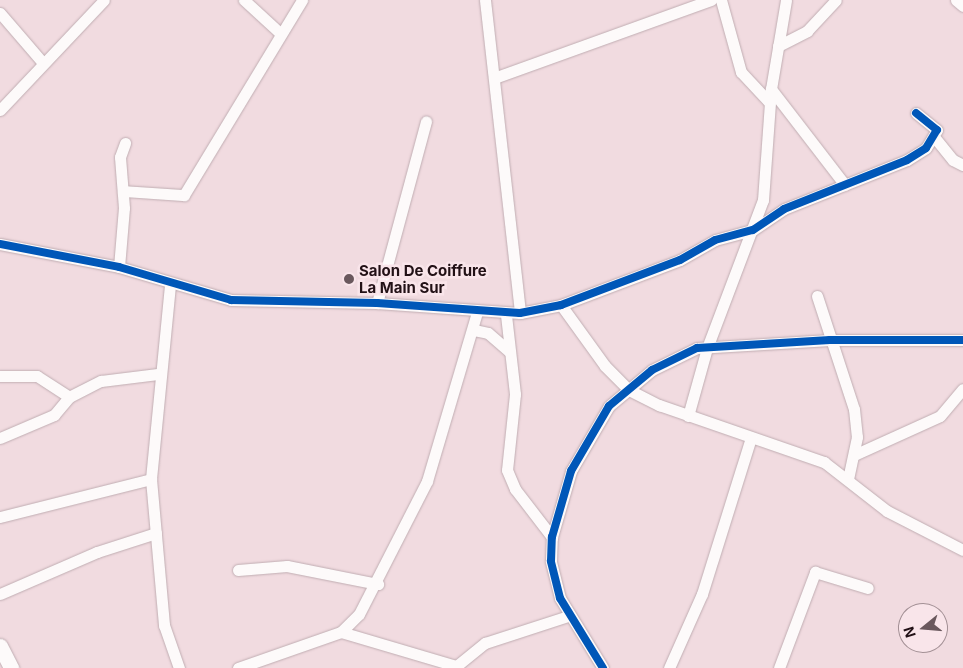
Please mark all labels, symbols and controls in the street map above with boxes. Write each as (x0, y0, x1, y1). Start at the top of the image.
place label: Salon De Coiffure La Main Sur (359, 261, 487, 296)
marker: Salon De Coiffure La Main Sur (343, 273, 355, 285)
north arrow (898, 603, 948, 653)
text: N (899, 625, 919, 640)

